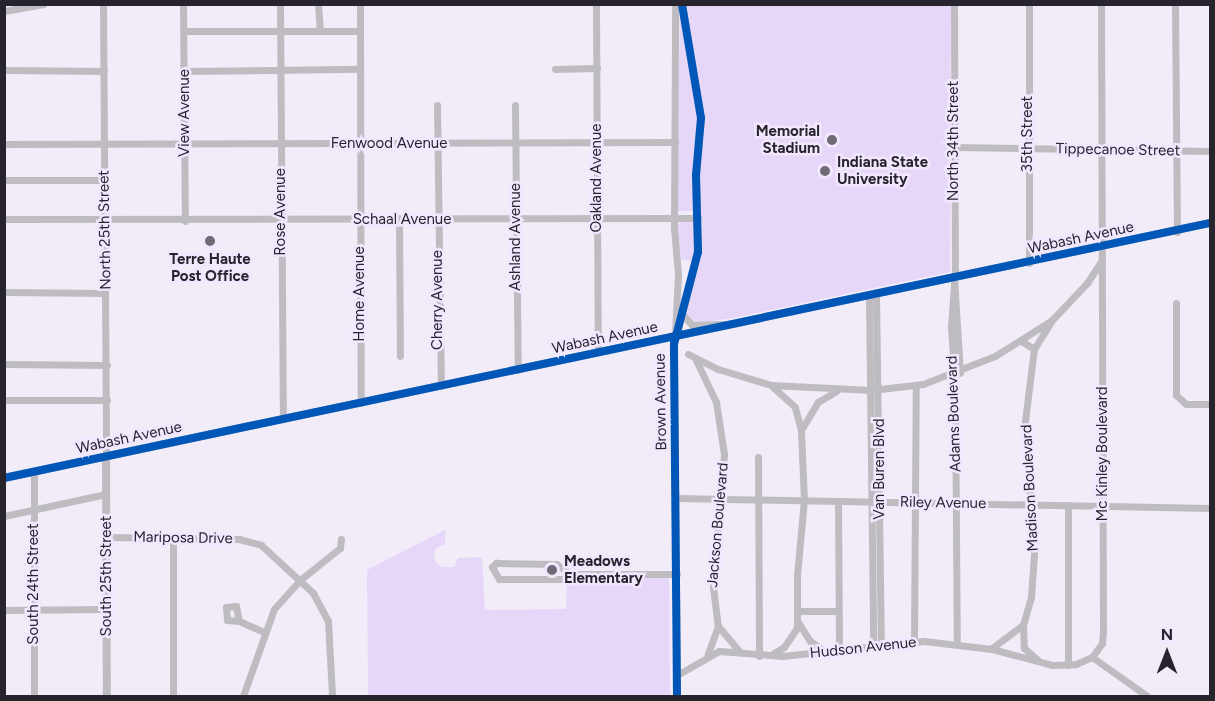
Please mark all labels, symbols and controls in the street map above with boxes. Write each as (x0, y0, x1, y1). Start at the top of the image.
street label: View Avenue (176, 69, 194, 157)
street label: North 34th Street (945, 81, 963, 201)
street label: 35th Street (1019, 96, 1037, 172)
place label: Memorial Stadium (756, 122, 820, 157)
street label: Oakland Avenue (588, 123, 606, 233)
marker: Memorial Stadium (825, 133, 839, 147)
street label: Fenwood Avenue (331, 135, 447, 153)
street label: Tippecanoe Street (1056, 140, 1180, 160)
place label: Indiana State University (837, 153, 928, 188)
marker: Indiana State University (818, 164, 832, 178)
street label: Rose Avenue (272, 168, 290, 256)
street label: North 25th Street (95, 170, 115, 290)
street label: Ashland Avenue (507, 183, 525, 291)
street label: Schaal Avenue (353, 211, 451, 229)
street label: Wabash Avenue (1026, 218, 1136, 258)
marker: Terre Haute Post Office (203, 234, 217, 248)
street label: Home Avenue (351, 246, 369, 342)
place label: Terre Haute Post Office (169, 250, 251, 285)
street label: Cherry Avenue (429, 250, 447, 350)
street label: Wabash Avenue (550, 318, 660, 358)
street label: Brown Avenue (651, 353, 671, 451)
street label: Adams Boulevard (943, 355, 965, 473)
street label: Mc Kinley Boulevard (1094, 386, 1112, 522)
street label: Wabash Avenue (74, 418, 184, 458)
street label: Van Buren Blvd (871, 418, 889, 520)
street label: Madison Boulevard (1018, 424, 1042, 552)
street label: Jackson Boulevard (704, 462, 732, 588)
street label: Riley Avenue (900, 493, 986, 513)
street label: South 25th Street (98, 516, 116, 636)
street label: South 24th Street (25, 523, 43, 645)
street label: Mariposa Drive (133, 528, 233, 548)
place label: Meadows Elementary (564, 552, 643, 587)
marker: Meadows Elementary (545, 563, 559, 577)
north arrow (1137, 623, 1197, 683)
text: N (1161, 625, 1173, 644)
street label: Hudson Avenue (809, 633, 917, 663)

